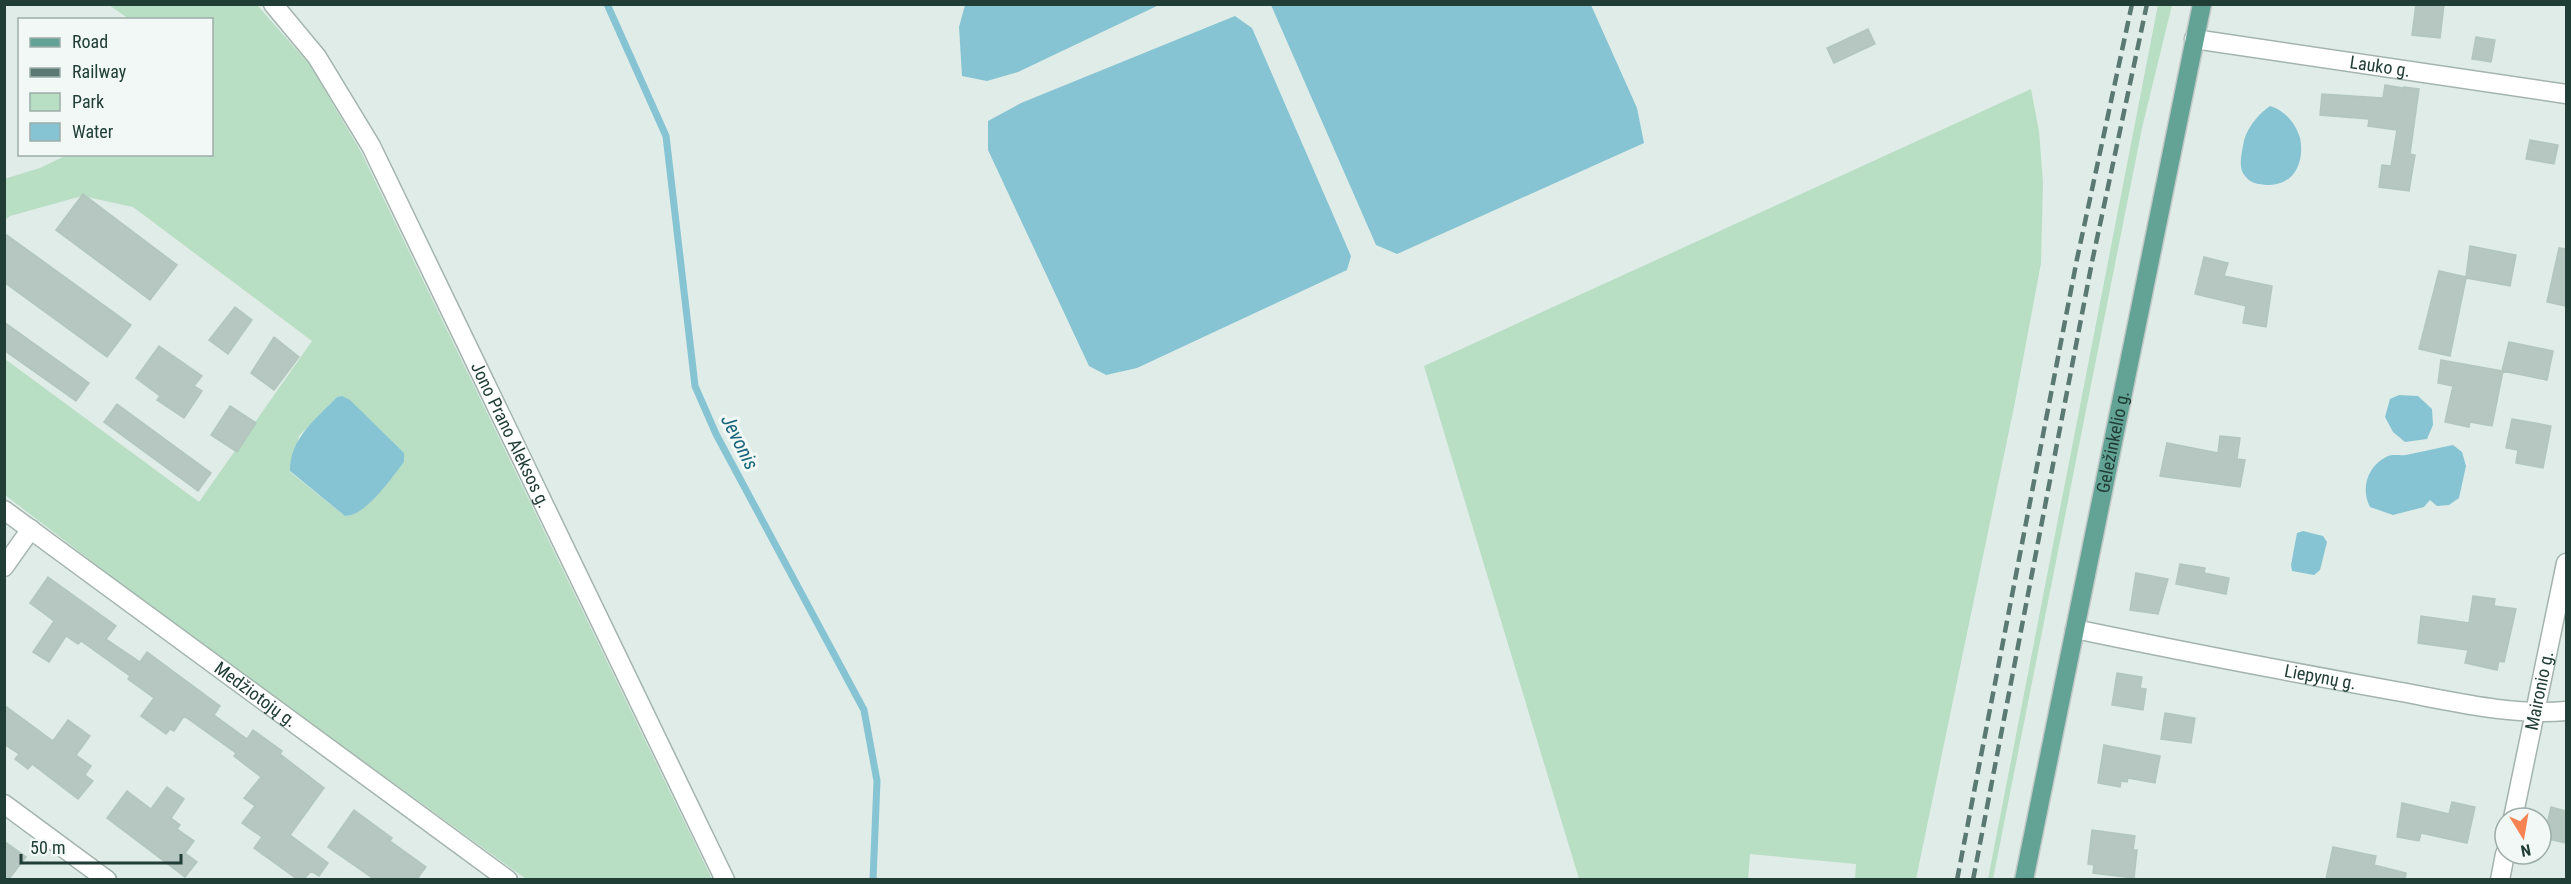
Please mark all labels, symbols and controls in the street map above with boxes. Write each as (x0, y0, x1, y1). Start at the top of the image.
legend (18, 18, 213, 156)
text: Road (72, 31, 108, 52)
street label: Lauko g. (2348, 51, 2412, 81)
text: Railway (72, 61, 127, 82)
text: Park (72, 91, 104, 112)
text: Water (72, 121, 114, 142)
street label: Jono Prano Aleksos g. (467, 358, 555, 511)
street label: Geležinkelio g. (2092, 389, 2133, 495)
water label: Jevonis (716, 410, 764, 474)
street label: Maironio g. (2521, 649, 2557, 732)
street label: Medžiotojų g. (211, 657, 301, 731)
street label: Liepynų g. (2283, 660, 2358, 694)
north arrow (2493, 806, 2553, 866)
scale bar (21, 827, 182, 865)
text: 50 m (30, 837, 65, 858)
text: N (2519, 840, 2532, 860)

